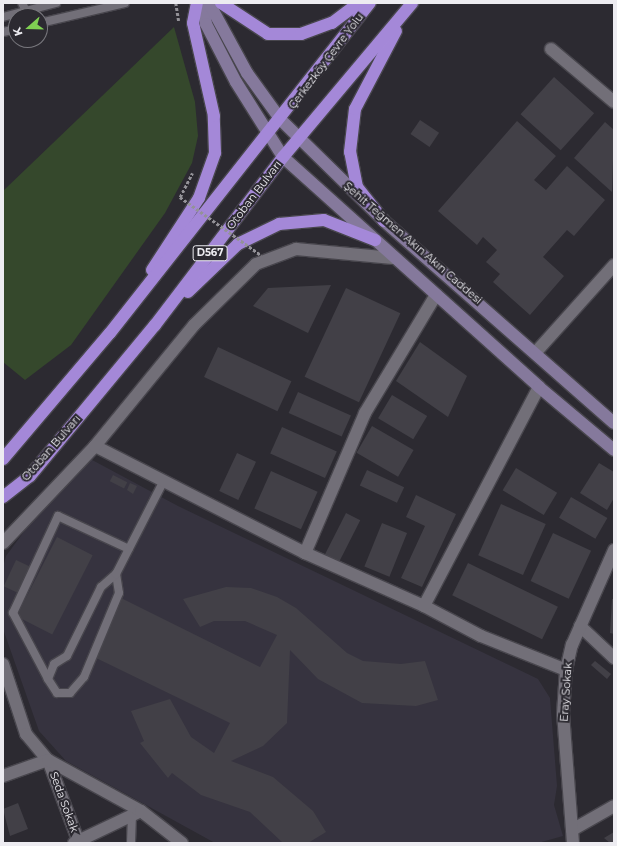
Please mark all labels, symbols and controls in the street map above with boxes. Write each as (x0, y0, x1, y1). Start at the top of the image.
north arrow (8, 8, 48, 48)
street label: Çerkezköy Çevre Yolu (286, 11, 366, 111)
text: K (10, 26, 26, 38)
street label: Otoban Bulvarı (224, 158, 284, 232)
street label: Şehit Teğmen Akın Akın Caddesi (341, 179, 485, 307)
road number: D567 (192, 245, 228, 261)
street label: Otoban Bulvarı (19, 412, 83, 484)
street label: Eray Sokak (557, 662, 575, 722)
street label: Seda Sokak (47, 770, 81, 834)

